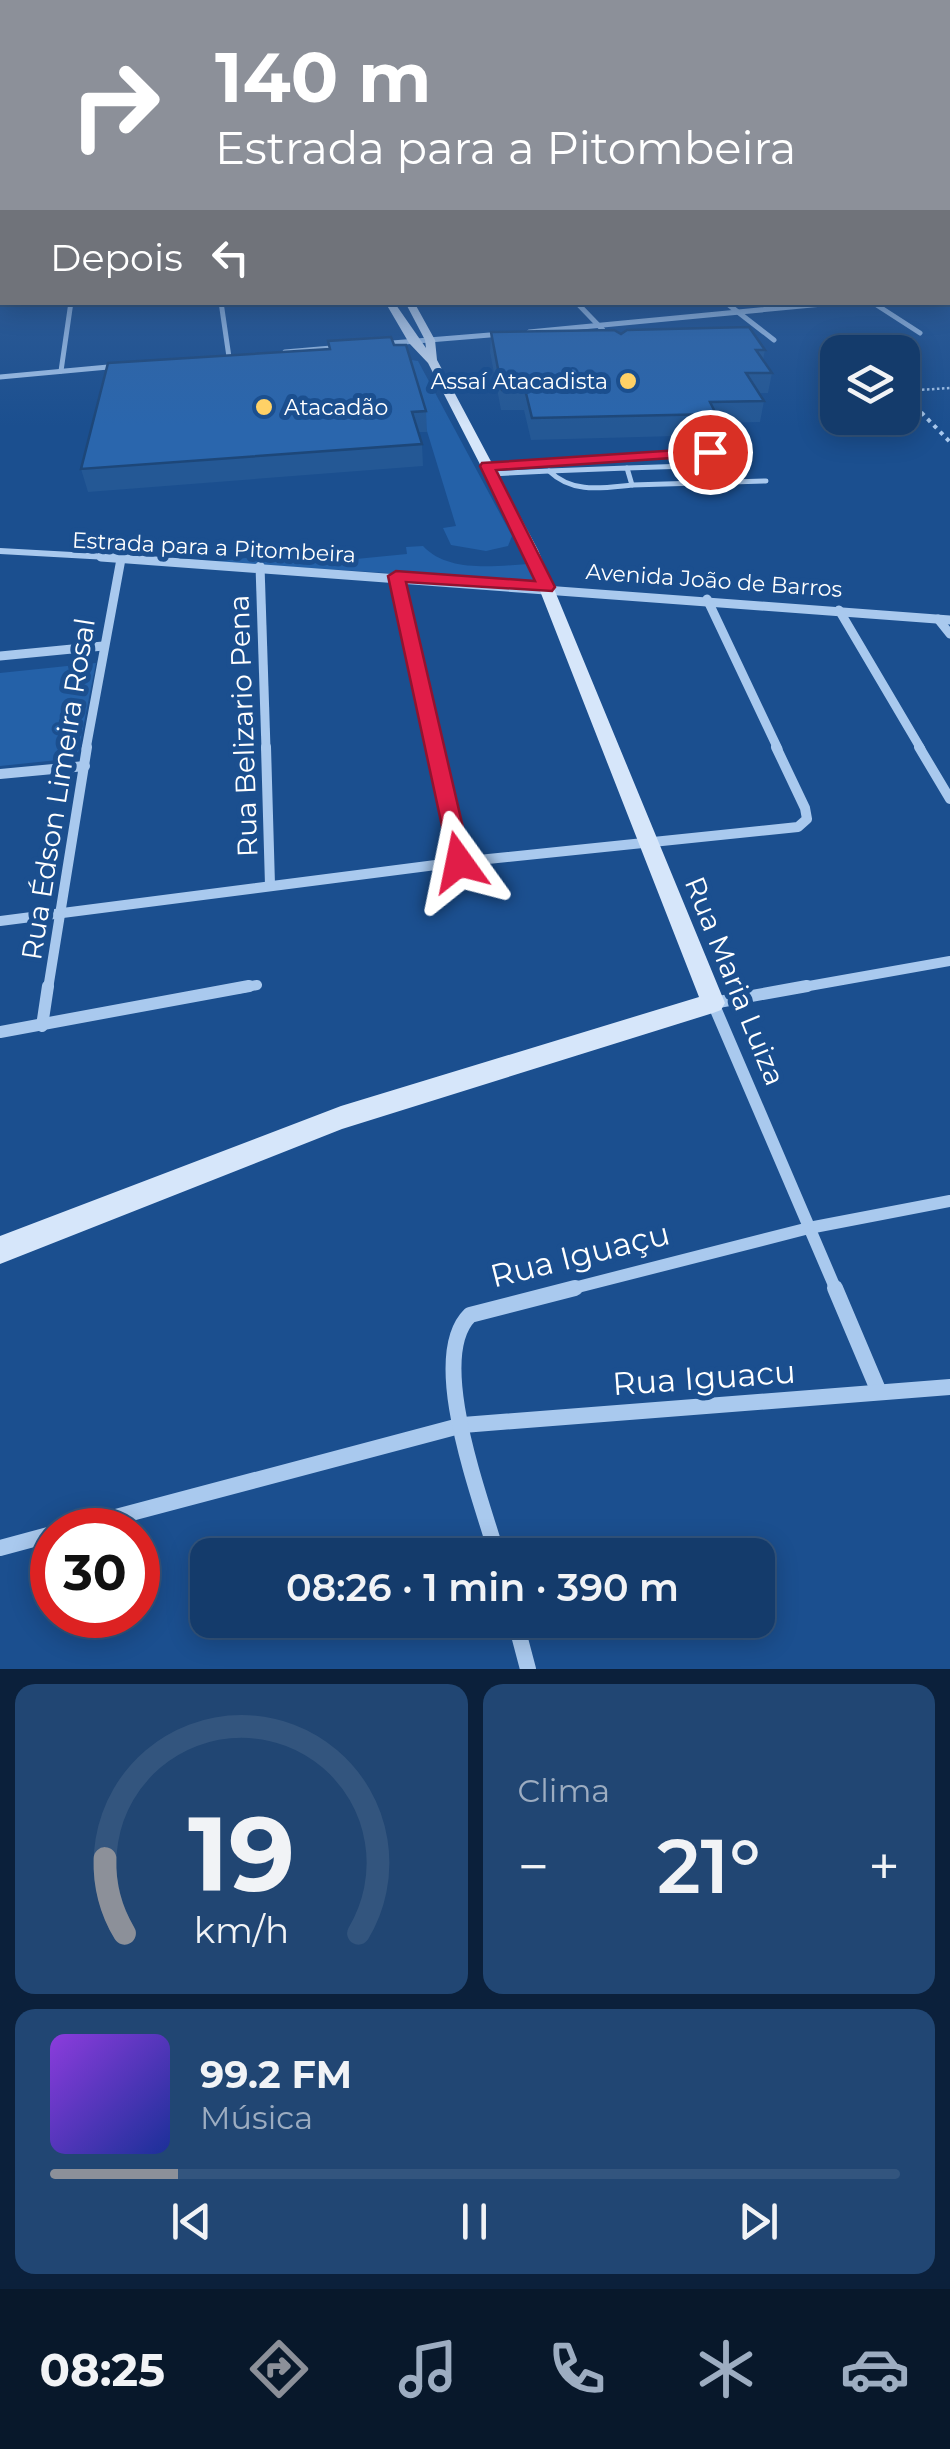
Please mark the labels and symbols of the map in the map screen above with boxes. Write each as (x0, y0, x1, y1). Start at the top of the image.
place label: Assaí Atacadista (431, 368, 608, 395)
marker: Assaí Atacadista (617, 370, 639, 392)
place label: Atacadão (284, 394, 388, 421)
marker: Atacadão (253, 396, 275, 418)
pin (668, 410, 753, 495)
street label: Estrada para a Pitombeira (71, 527, 357, 568)
street label: Avenida João de Barros (585, 558, 843, 603)
street label: Rua Belizario Pena (221, 594, 265, 858)
street label: Rua Édson Limeira Rosal (14, 616, 102, 962)
position arrow (407, 810, 511, 914)
street label: Rua Maria Luiza (678, 872, 792, 1090)
street label: Rua Iguaçu (486, 1213, 674, 1296)
street label: Rua Iguacu (611, 1352, 797, 1403)
speed limit sign: 30 (30, 1508, 160, 1638)

